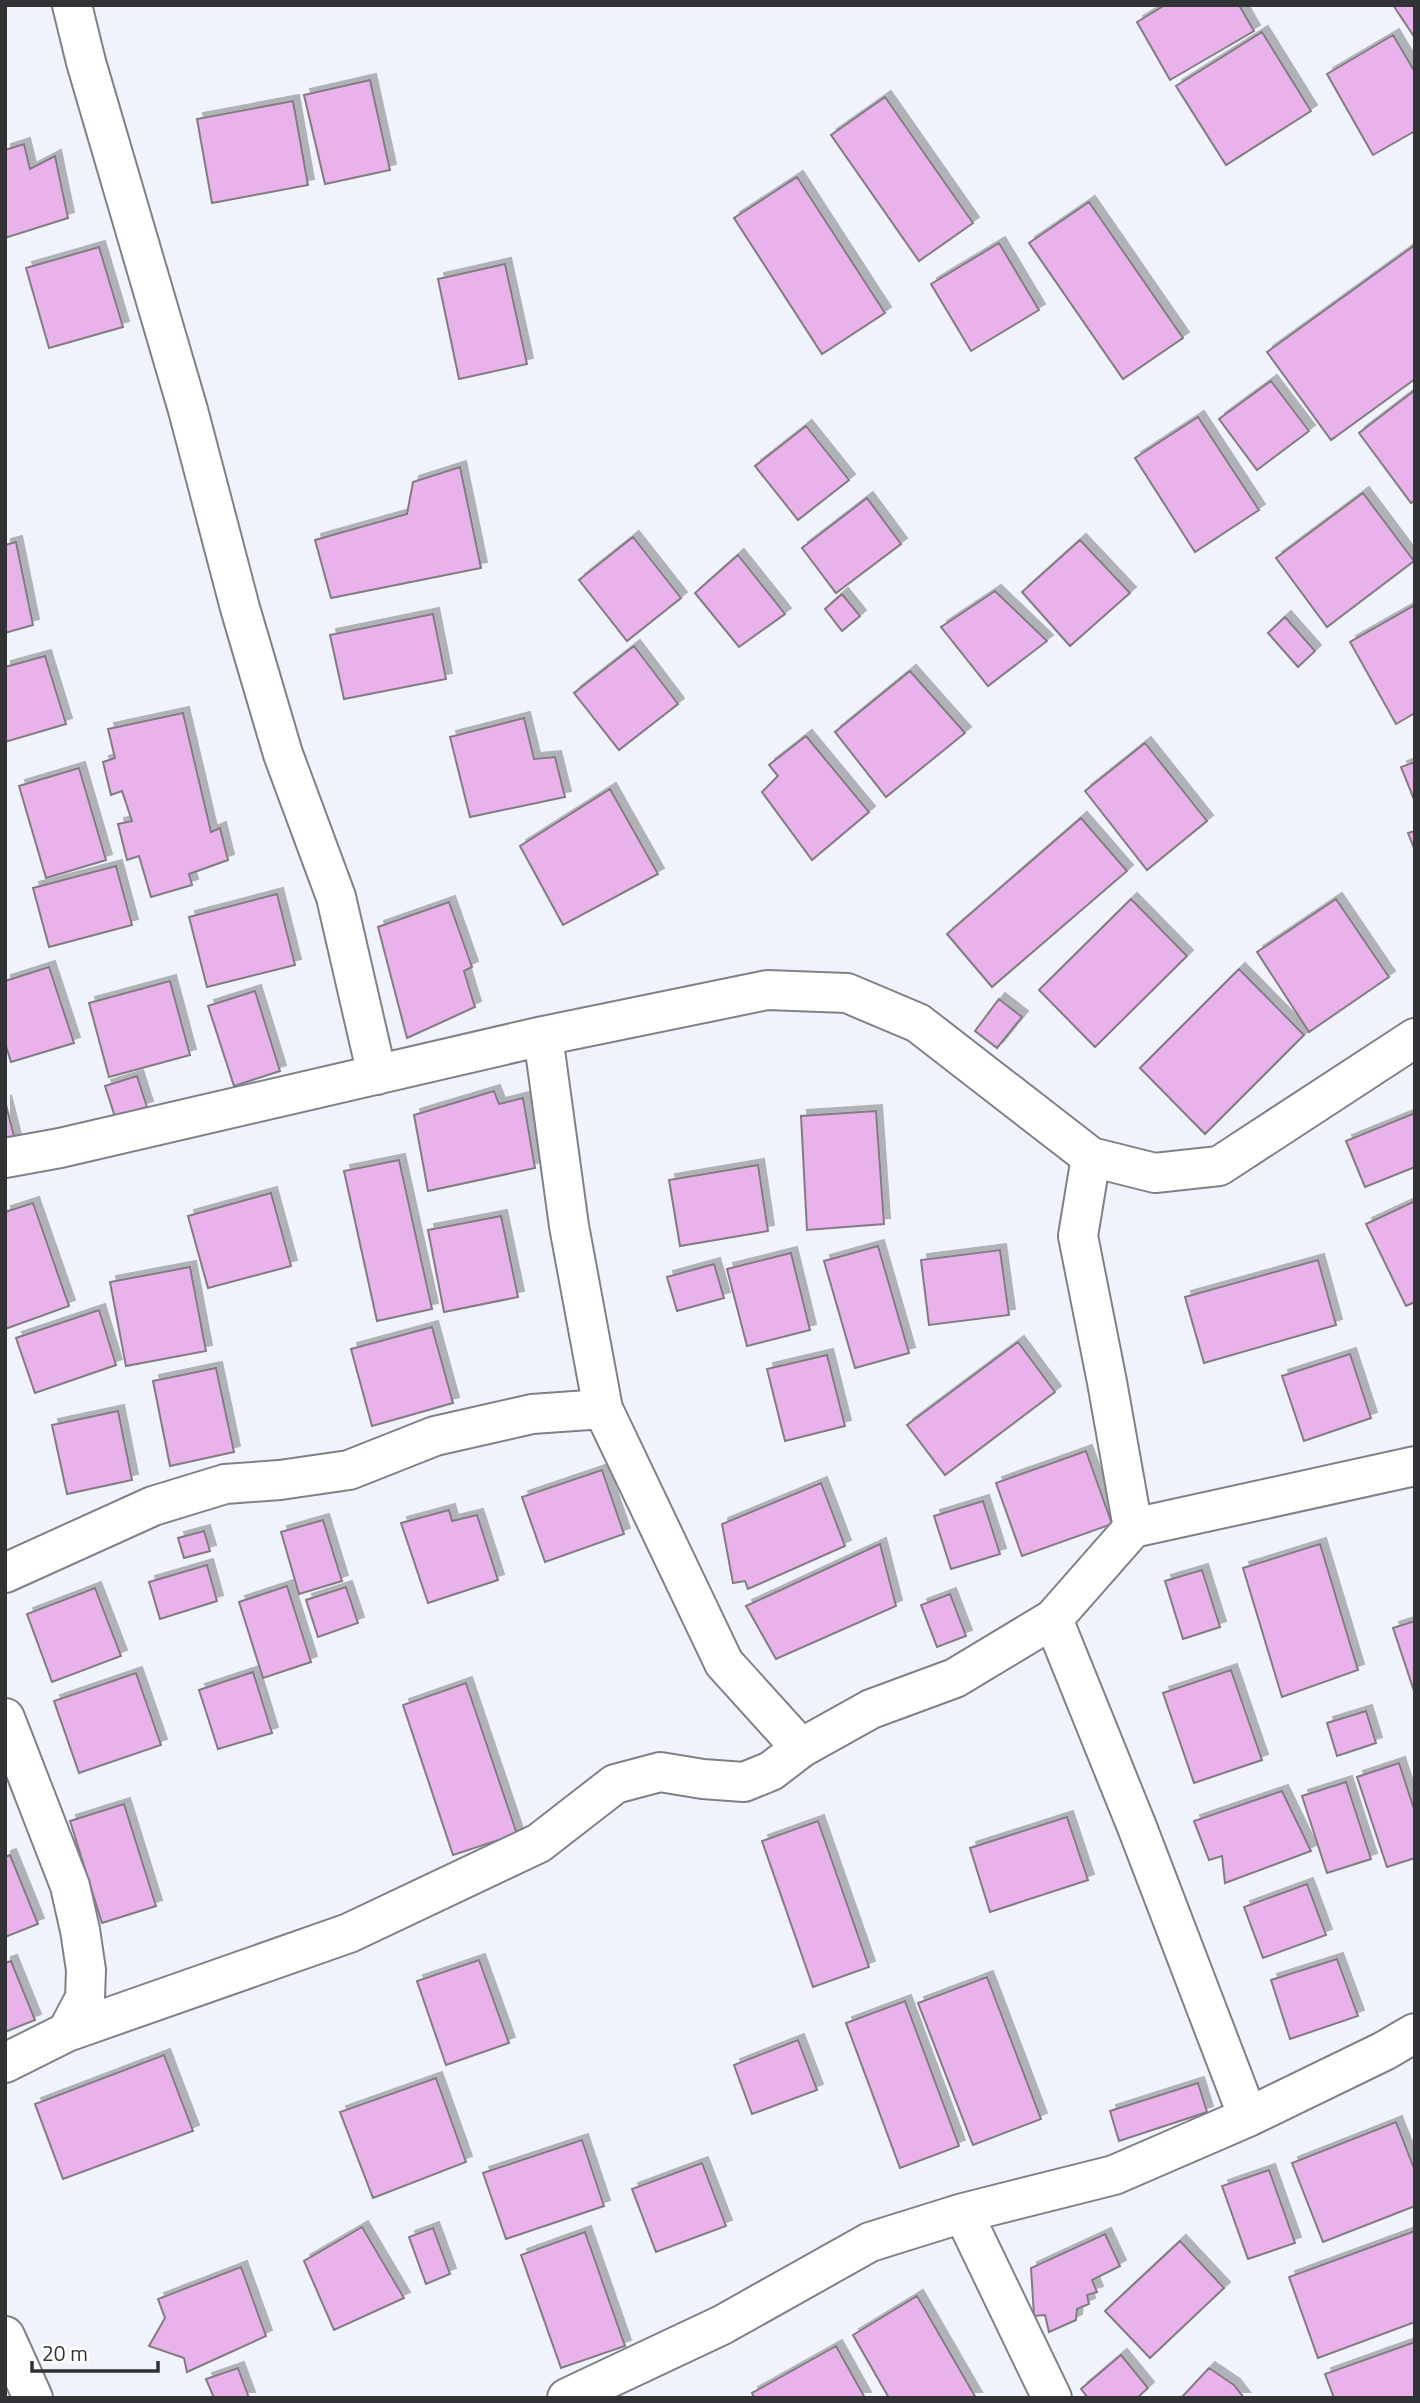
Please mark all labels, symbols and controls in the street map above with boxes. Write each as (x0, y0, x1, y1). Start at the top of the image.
scale bar (32, 2330, 158, 2374)
text: 20 m (42, 2337, 88, 2369)

